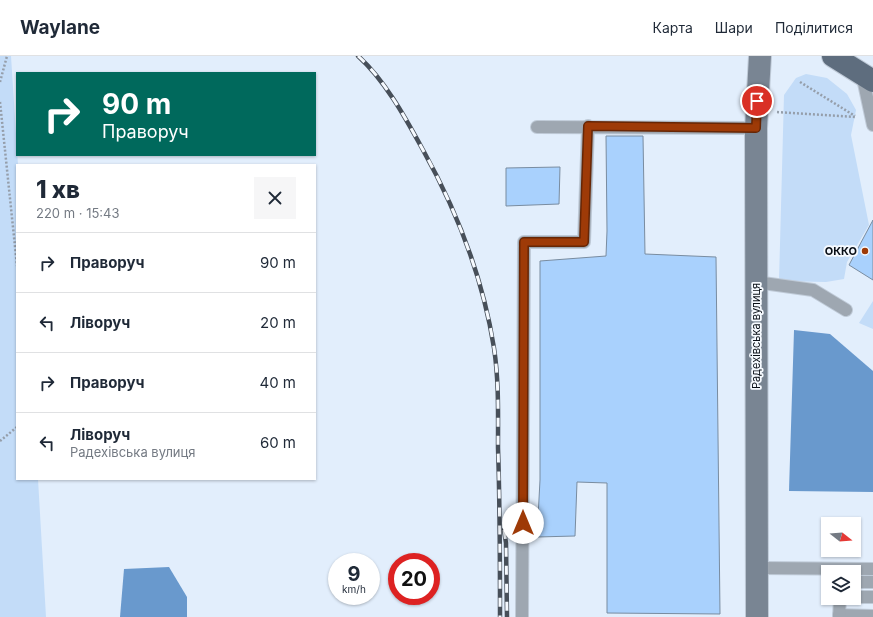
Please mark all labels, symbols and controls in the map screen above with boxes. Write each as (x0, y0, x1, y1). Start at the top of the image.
text: Waylane (20, 16, 100, 39)
text: Карта (653, 19, 693, 36)
text: Шари (715, 19, 753, 36)
text: Поділитися (775, 19, 853, 36)
pin (740, 84, 774, 118)
text: 90 m (102, 87, 171, 121)
icon: right (36, 88, 88, 140)
icon: arrive (746, 90, 768, 112)
text: Праворуч (102, 121, 189, 142)
text: 1 хв (36, 175, 80, 204)
button: close (254, 177, 296, 219)
text: 220 m · 15:43 (36, 205, 120, 221)
place label: ОККО (825, 244, 857, 258)
marker: ОККО (860, 246, 870, 256)
icon: right (36, 252, 58, 274)
text: Праворуч (70, 253, 144, 272)
text: 90 m (260, 253, 296, 272)
street label: Радехівська вулиця (749, 283, 763, 389)
icon: left (36, 312, 58, 334)
text: Ліворуч (70, 313, 130, 332)
text: 20 m (260, 313, 296, 332)
icon: right (36, 372, 58, 394)
text: Праворуч (70, 373, 144, 392)
text: 40 m (259, 373, 296, 392)
text: Ліворуч (70, 425, 130, 444)
icon: left (36, 432, 58, 454)
text: 60 m (260, 433, 296, 452)
text: Радехівська вулиця (70, 444, 196, 460)
position arrow (502, 502, 544, 544)
north arrow (821, 517, 861, 557)
map controls (821, 517, 861, 605)
speed limit sign: 20 (388, 553, 440, 605)
text: 9 (347, 562, 360, 586)
button: layers (821, 565, 861, 605)
text: km/h (342, 583, 366, 595)

